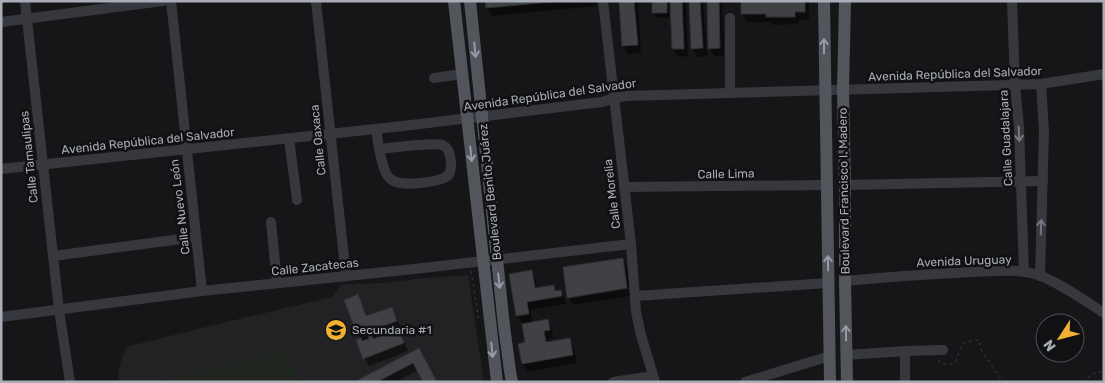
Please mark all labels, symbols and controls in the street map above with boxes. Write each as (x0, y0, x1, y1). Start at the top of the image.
one-way arrow (819, 38, 829, 54)
one-way arrow (470, 41, 480, 57)
street label: Avenida República del Salvador (868, 64, 1043, 84)
street label: Avenida República del Salvador (463, 76, 638, 114)
street label: Calle Guadalajara (996, 90, 1016, 186)
street label: Calle Oaxaca (307, 104, 329, 176)
street label: Boulevard Francisco I. Madero (836, 107, 852, 275)
street label: Calle Tamaulipas (17, 110, 41, 204)
street label: Boulevard Benito Juárez (476, 123, 504, 261)
street label: Avenida República del Salvador (61, 125, 236, 157)
one-way arrow (1015, 126, 1024, 142)
one-way arrow (466, 146, 476, 162)
street label: Calle Morelia (601, 158, 623, 230)
street label: Calle Nuevo León (167, 159, 193, 255)
street label: Calle Lima (697, 167, 755, 181)
one-way arrow (1037, 219, 1046, 235)
street label: Avenida Uruguay (916, 252, 1012, 270)
street label: Calle Zacatecas (271, 255, 359, 279)
one-way arrow (823, 255, 833, 272)
one-way arrow (494, 273, 504, 289)
north arrow (1035, 313, 1085, 363)
school or university icon: Secundaria #1 (324, 318, 348, 342)
place label: Secundaria #1 (352, 323, 432, 337)
one-way arrow (841, 325, 851, 342)
text: N (1040, 336, 1060, 354)
one-way arrow (487, 342, 497, 358)

